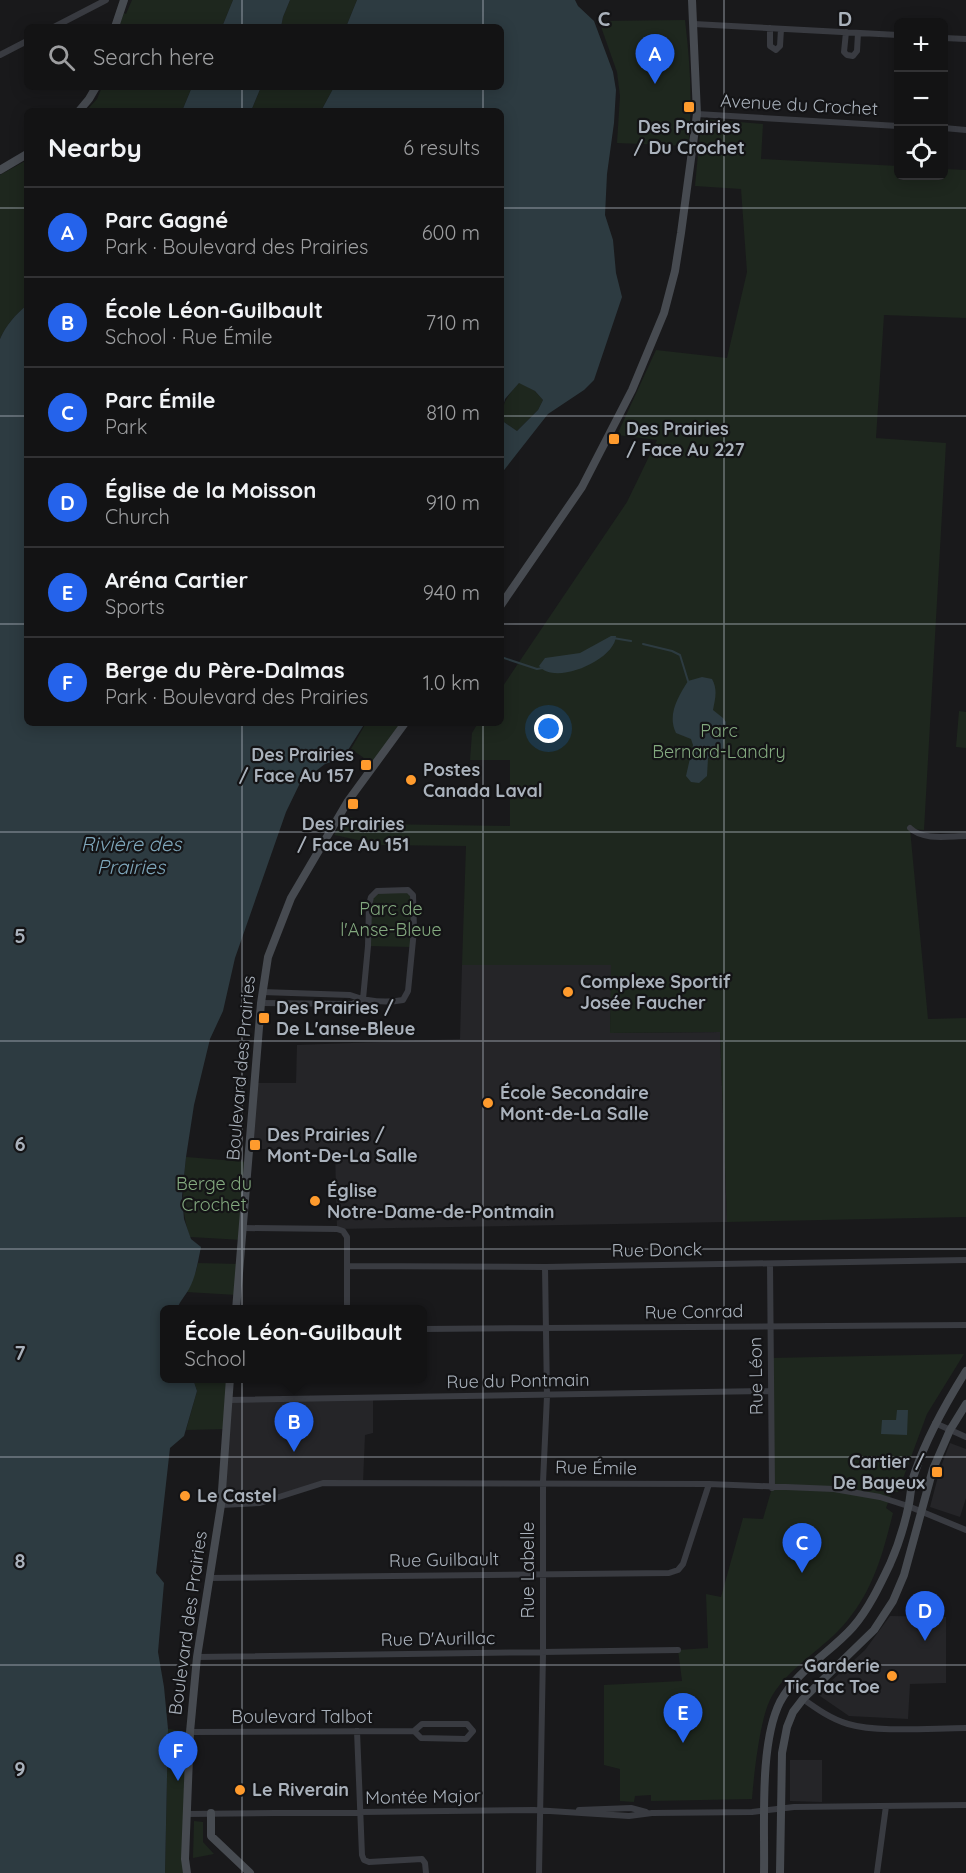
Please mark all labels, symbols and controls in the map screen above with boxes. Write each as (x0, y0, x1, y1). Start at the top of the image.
text: C (598, 6, 611, 31)
text: D (838, 6, 852, 31)
map controls (894, 18, 948, 180)
button: + (894, 18, 948, 72)
search box (24, 24, 504, 90)
pin: A (636, 34, 674, 84)
icon: search (45, 41, 78, 74)
text: Search here (93, 43, 214, 71)
button: − (894, 72, 948, 126)
street label: Avenue du Crochet (720, 89, 878, 120)
marker: Des Prairies / Du Crochet (682, 100, 696, 114)
place label: Des Prairies / Du Crochet (633, 115, 745, 159)
button: locate (894, 126, 948, 180)
text: Nearby (48, 131, 142, 164)
text: 6 results (403, 135, 480, 160)
text: Parc Gagné (105, 206, 228, 234)
text: A (61, 220, 74, 245)
text: 600 m (422, 220, 480, 245)
text: Park · Boulevard des Prairies (105, 234, 368, 259)
text: École Léon-Guilbault (105, 296, 323, 324)
text: B (61, 310, 74, 335)
text: 710 m (426, 310, 480, 335)
text: School · Rue Émile (105, 324, 272, 349)
text: Parc Émile (105, 386, 215, 414)
text: C (61, 400, 74, 425)
text: 810 m (426, 400, 480, 425)
text: Park (105, 414, 147, 439)
place label: Des Prairies / Face Au 227 (626, 417, 745, 461)
marker: Des Prairies / Face Au 227 (607, 432, 621, 446)
text: Église de la Moisson (105, 476, 316, 504)
text: D (60, 490, 75, 515)
text: 910 m (426, 490, 480, 515)
text: Church (105, 504, 170, 529)
text: Aréna Cartier (105, 566, 248, 594)
text: E (62, 580, 73, 605)
text: 940 m (423, 580, 480, 605)
text: Sports (105, 594, 165, 619)
text: Berge du Père-Dalmas (105, 656, 345, 684)
text: F (62, 670, 73, 695)
text: 1.0 km (423, 670, 480, 695)
text: Park · Boulevard des Prairies (105, 684, 368, 709)
your location (534, 714, 563, 743)
park label: Parc Bernard-Landry (652, 719, 786, 763)
place label: Des Prairies / Face Au 157 (238, 743, 354, 787)
marker: Des Prairies / Face Au 157 (359, 758, 373, 772)
place label: Postes Canada Laval (423, 758, 543, 802)
marker: Postes Canada Laval (404, 773, 418, 787)
marker: Des Prairies / Face Au 151 (346, 797, 360, 811)
place label: Des Prairies / Face Au 151 (297, 812, 409, 856)
water label: Rivière des Prairies (81, 831, 183, 879)
park label: Parc de l'Anse-Bleue (340, 897, 442, 941)
text: 5 (14, 923, 26, 948)
place label: Complexe Sportif Josée Faucher (580, 970, 731, 1014)
street label: Boulevard des Prairies (221, 974, 260, 1161)
marker: Complexe Sportif Josée Faucher (561, 985, 575, 999)
place label: Des Prairies / De L'anse-Bleue (276, 996, 415, 1040)
marker: Des Prairies / De L'anse-Bleue (257, 1011, 271, 1025)
place label: École Secondaire Mont-de-La Salle (500, 1081, 649, 1125)
marker: École Secondaire Mont-de-La Salle (481, 1096, 495, 1110)
place label: Des Prairies / Mont-De-La Salle (267, 1123, 418, 1167)
text: 6 (14, 1131, 26, 1156)
marker: Des Prairies / Mont-De-La Salle (248, 1138, 262, 1152)
park label: Berge du Crochet (176, 1172, 252, 1216)
place label: Église Notre-Dame-de-Pontmain (327, 1179, 554, 1223)
marker: Église Notre-Dame-de-Pontmain (308, 1194, 322, 1208)
street label: Rue Donck (612, 1237, 702, 1262)
street label: Rue Conrad (644, 1299, 744, 1324)
popup (160, 1305, 427, 1383)
text: École Léon-Guilbault (184, 1318, 403, 1346)
street label: Rue Léon (743, 1337, 768, 1415)
text: 7 (15, 1340, 26, 1365)
text: School (184, 1346, 246, 1371)
street label: Rue du Pontmain (446, 1368, 590, 1393)
pin: B (274, 1402, 314, 1452)
place label: Cartier / De Bayeux (833, 1450, 925, 1494)
street label: Rue Émile (555, 1455, 637, 1480)
marker: Cartier / De Bayeux (930, 1465, 944, 1479)
place label: Le Castel (197, 1484, 277, 1507)
marker: Le Castel (178, 1489, 192, 1503)
street label: Rue Labelle (516, 1521, 539, 1619)
pin: C (782, 1524, 822, 1573)
street label: Boulevard des Prairies (163, 1529, 212, 1716)
street label: Rue Guilbault (389, 1547, 499, 1572)
text: 8 (15, 1548, 26, 1573)
pin: D (906, 1592, 944, 1641)
street label: Rue D'Aurillac (380, 1626, 495, 1651)
place label: Garderie Tic Tac Toe (784, 1654, 880, 1698)
marker: Garderie Tic Tac Toe (885, 1669, 899, 1683)
pin: E (664, 1694, 702, 1743)
street label: Boulevard Talbot (231, 1705, 373, 1728)
pin: F (158, 1732, 198, 1781)
text: 9 (14, 1756, 26, 1781)
place label: Le Riverain (252, 1778, 349, 1801)
marker: Le Riverain (233, 1783, 247, 1797)
street label: Montée Major (365, 1784, 481, 1809)

